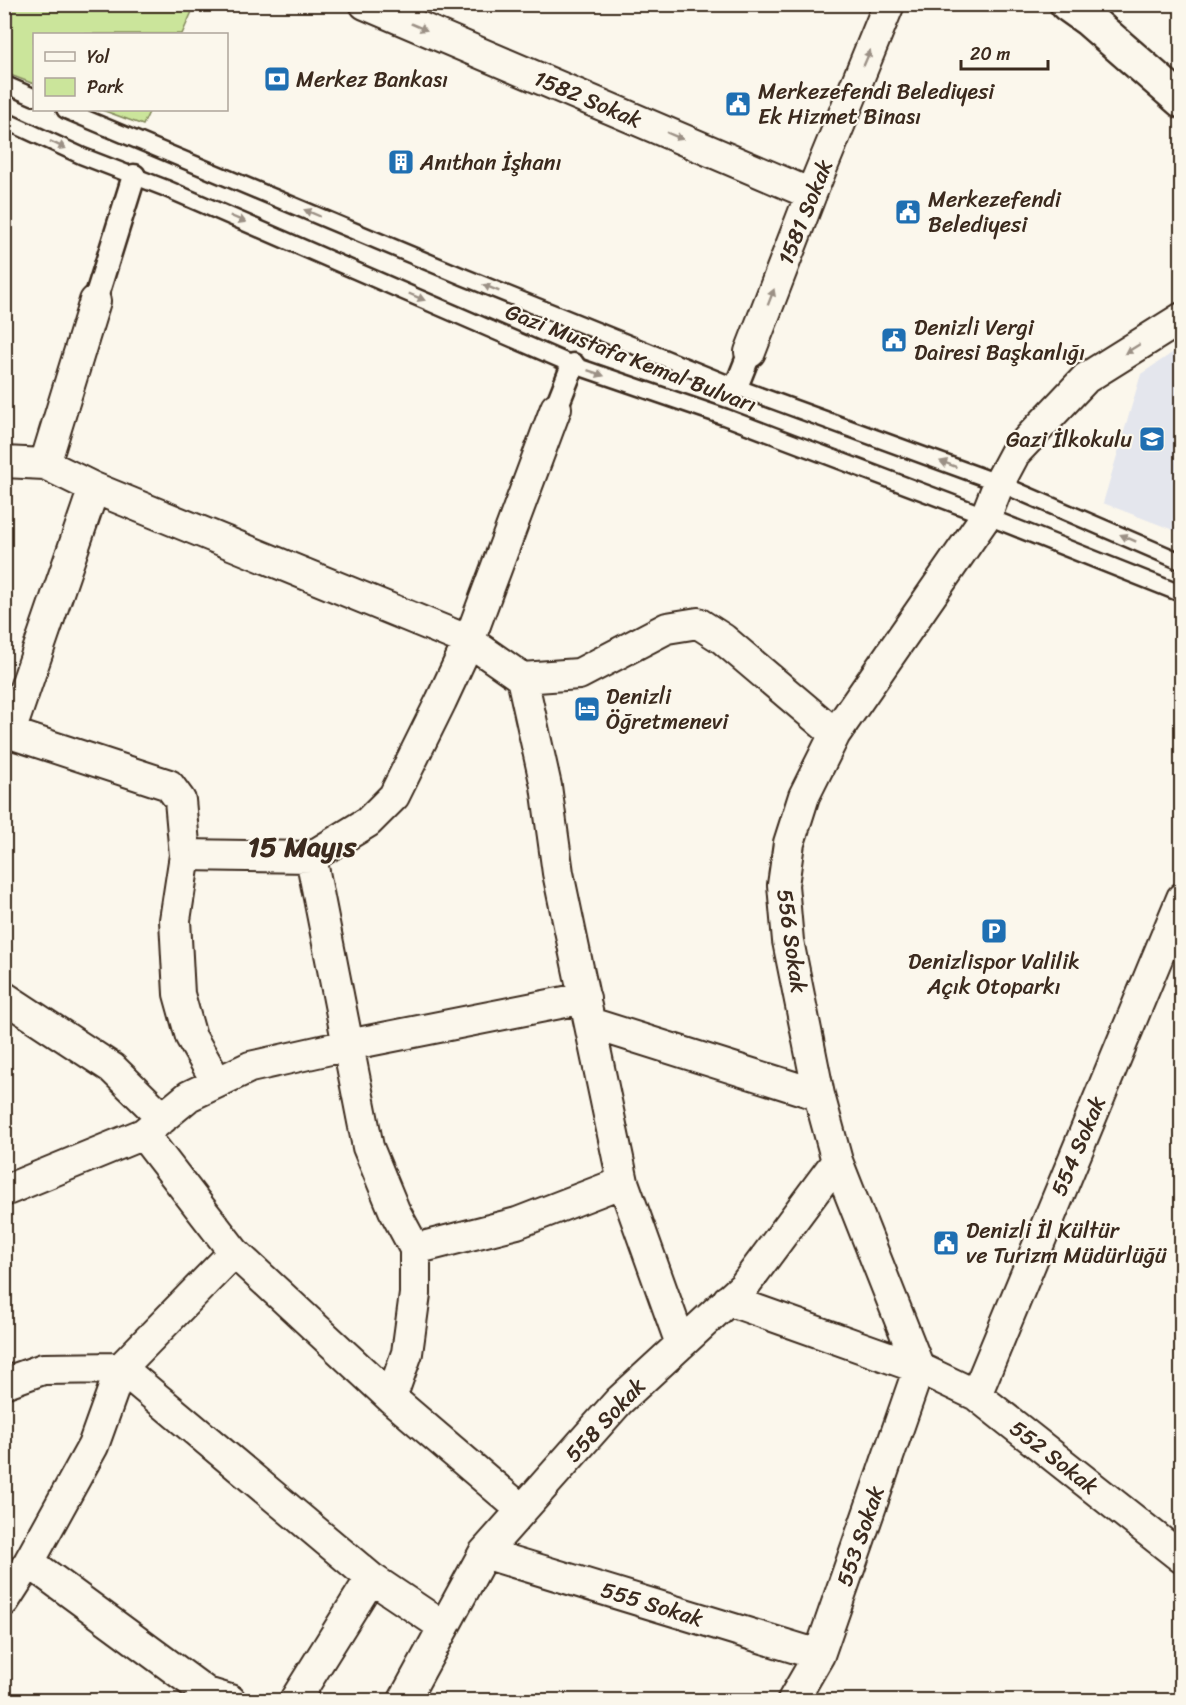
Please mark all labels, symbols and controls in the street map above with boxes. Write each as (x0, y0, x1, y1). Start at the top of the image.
one-way arrow (410, 22, 428, 32)
legend (33, 33, 228, 111)
scale bar (961, 33, 1048, 71)
text: 20 m (970, 38, 1010, 70)
text: Yol (87, 41, 110, 73)
one-way arrow (863, 49, 872, 67)
street label: 1582 Sokak (528, 59, 648, 139)
place label: Merkez Bankası (296, 60, 448, 99)
bank icon: Merkez Bankası (262, 64, 292, 94)
text: Park (87, 71, 124, 103)
place label: Merkezefendi Belediyesi Ek Hizmet Binası (758, 72, 995, 136)
public building icon: Merkezefendi Belediyesi Ek Hizmet Binası (723, 89, 753, 119)
one-way arrow (667, 132, 684, 141)
one-way arrow (49, 140, 66, 149)
place label: Anıthan İşhanı (419, 143, 562, 182)
building icon: Anıthan İşhanı (386, 147, 416, 177)
street label: 1581 Sokak (766, 153, 844, 271)
place label: Merkezefendi Belediyesi (928, 180, 1062, 244)
public building icon: Merkezefendi Belediyesi (893, 197, 923, 227)
one-way arrow (302, 208, 320, 218)
one-way arrow (229, 215, 246, 224)
one-way arrow (482, 283, 500, 293)
one-way arrow (766, 288, 776, 306)
one-way arrow (408, 292, 426, 302)
street label: Gazi Mustafa Kemal Bulvarı (500, 292, 762, 424)
place label: Denizli Vergi Dairesi Başkanlığı (914, 308, 1085, 372)
public building icon: Denizli Vergi Dairesi Başkanlığı (879, 325, 909, 355)
one-way arrow (1124, 343, 1140, 354)
one-way arrow (587, 368, 605, 378)
place label: Gazi İlkokulu (1006, 420, 1132, 459)
school or university icon: Gazi İlkokulu (1137, 424, 1167, 454)
one-way arrow (938, 459, 956, 469)
one-way arrow (1119, 533, 1137, 542)
place label: Denizli Öğretmenevi (606, 677, 729, 741)
hotel icon: Denizli Öğretmenevi (572, 694, 602, 724)
district label: 15 Mayıs (248, 822, 357, 871)
street label: 556 Sokak (765, 887, 819, 996)
parking icon: Denizlispor Valilik Açık Otoparkı (979, 916, 1009, 946)
place label: Denizlispor Valilik Açık Otoparkı (908, 942, 1080, 1006)
street label: 554 Sokak (1039, 1089, 1117, 1202)
place label: Denizli İl Kültür ve Turizm Müdürlüğü (966, 1211, 1168, 1275)
public building icon: Denizli İl Kültür ve Turizm Müdürlüğü (931, 1228, 961, 1258)
street label: 558 Sokak (555, 1368, 655, 1472)
street label: 552 Sokak (1001, 1409, 1108, 1505)
street label: 553 Sokak (825, 1480, 895, 1592)
street label: 555 Sokak (596, 1570, 708, 1638)

